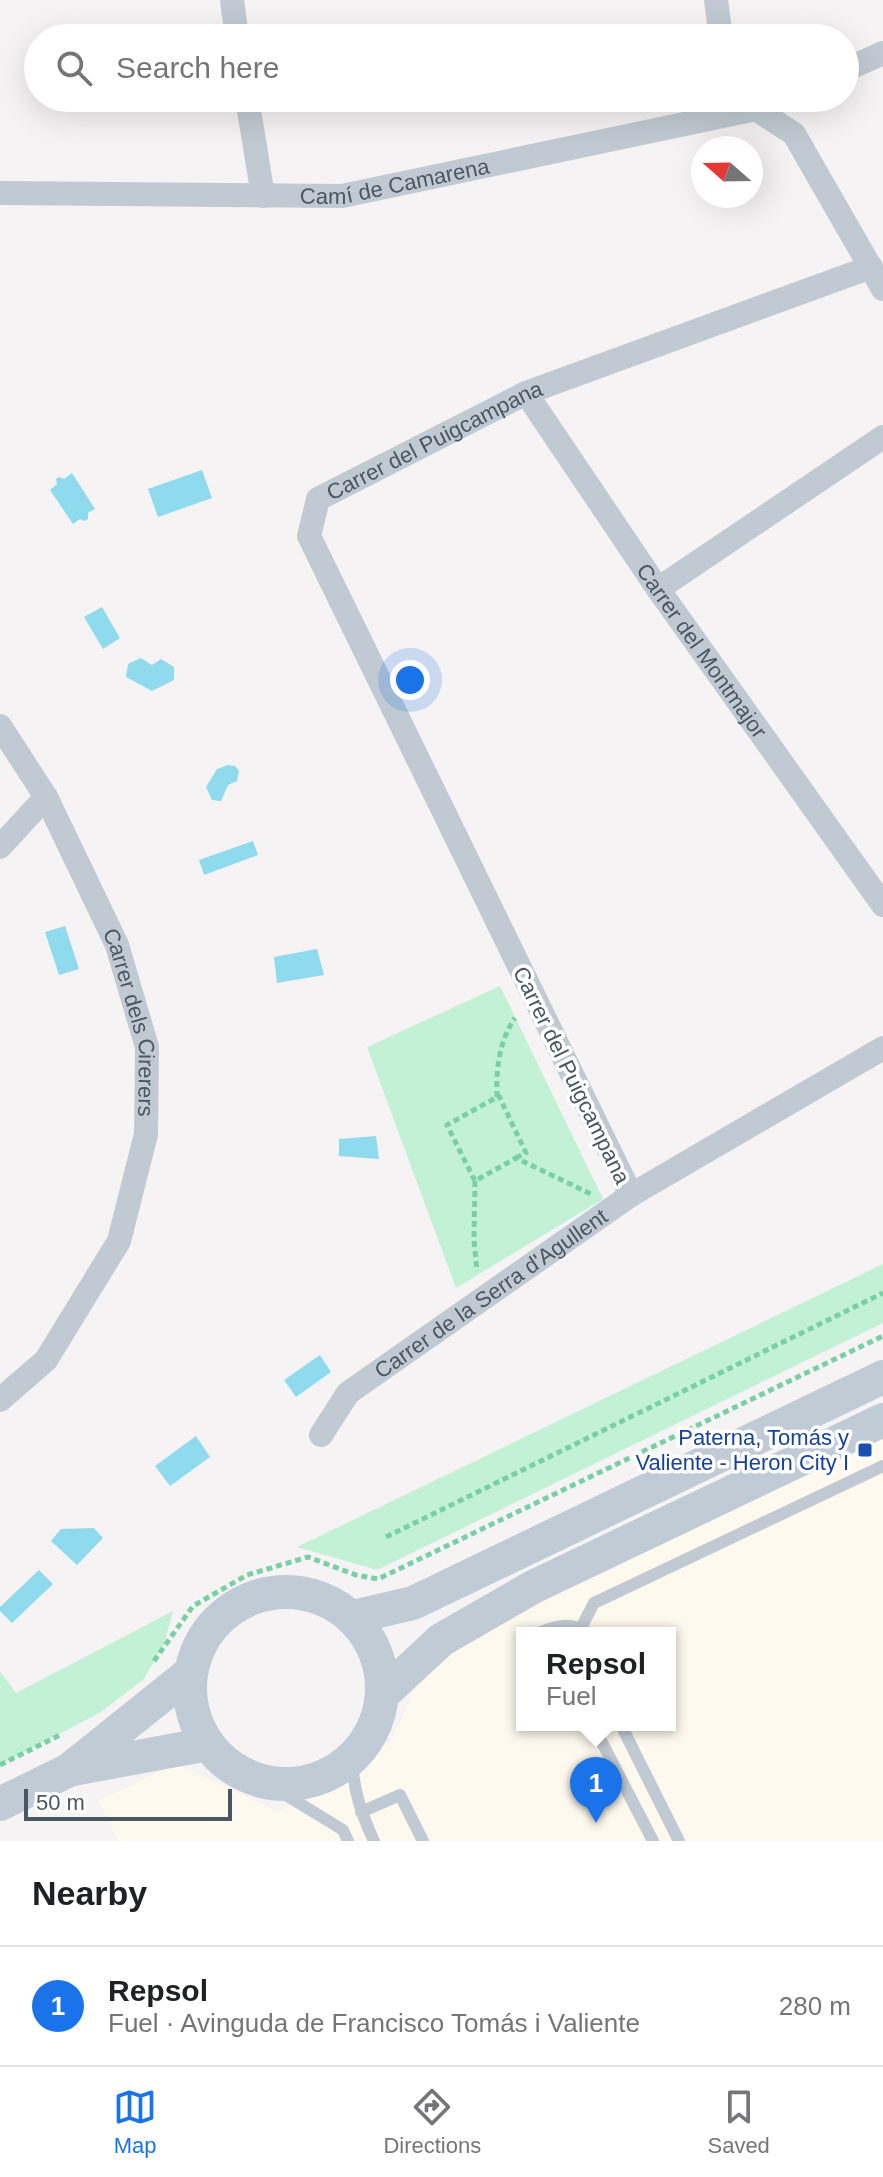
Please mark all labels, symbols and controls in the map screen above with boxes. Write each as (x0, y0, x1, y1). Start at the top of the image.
search box (24, 24, 859, 112)
icon: search (52, 46, 96, 90)
text: Search here (116, 51, 279, 84)
north arrow (691, 136, 763, 208)
street label: Camí de Camarena (300, 153, 492, 209)
street label: Carrer del Puigcampana (322, 376, 547, 506)
street label: Carrer del Montmajor (631, 559, 772, 743)
your location (390, 660, 430, 700)
street label: Carrer dels Cirerers (98, 924, 161, 1117)
street label: Carrer del Puigcampana (508, 963, 635, 1189)
street label: Carrer de la Serra d'Agullent (370, 1204, 612, 1384)
place label: Paterna, Tomás y Valiente - Heron City I (635, 1425, 849, 1475)
marker: Paterna, Tomás y Valiente - Heron City I (856, 1441, 874, 1459)
popup (516, 1627, 676, 1731)
text: Repsol (546, 1647, 646, 1680)
text: Fuel (546, 1681, 597, 1711)
pin: 1 (570, 1757, 622, 1823)
scale bar (24, 1785, 232, 1821)
text: 50 m (36, 1790, 85, 1815)
text: Nearby (32, 1874, 147, 1912)
text: Repsol (108, 1974, 208, 2007)
text: 1 (51, 1991, 65, 2021)
text: 280 m (779, 1991, 851, 2021)
text: Fuel · Avinguda de Francisco Tomás i Valiente (108, 2008, 640, 2038)
tab: Map (113, 2085, 157, 2159)
tab: Directions (383, 2085, 481, 2159)
tab: Saved (707, 2085, 770, 2159)

